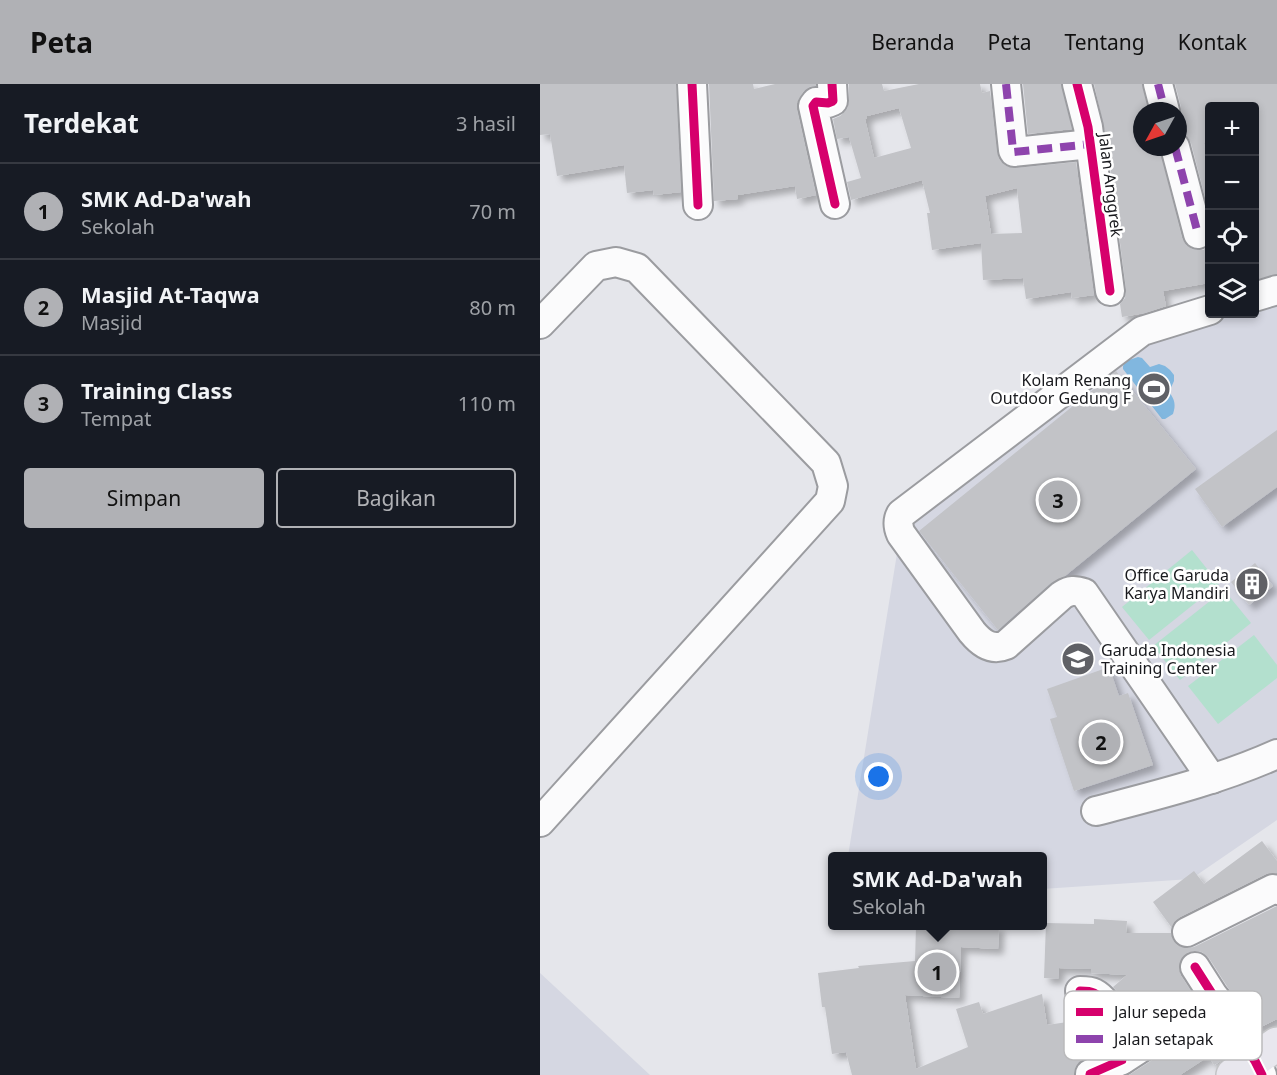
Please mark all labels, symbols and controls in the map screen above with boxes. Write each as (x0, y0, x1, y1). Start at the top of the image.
text: Peta (30, 23, 93, 61)
text: Beranda (871, 28, 955, 56)
text: Peta (988, 28, 1031, 56)
text: Tentang (1064, 28, 1145, 56)
text: Kontak (1178, 28, 1247, 56)
north arrow (1133, 102, 1187, 156)
map controls (1205, 102, 1259, 318)
button: + (1205, 102, 1259, 156)
text: Terdekat (24, 105, 139, 141)
text: 3 hasil (456, 110, 516, 137)
street label: Jalan Anggrek (1093, 130, 1128, 238)
button: − (1205, 156, 1259, 210)
text: SMK Ad-Da'wah (81, 183, 252, 213)
text: 1 (38, 198, 49, 225)
text: 70 m (469, 198, 516, 225)
button: locate (1205, 210, 1259, 264)
text: Sekolah (81, 213, 155, 240)
button: layers (1205, 264, 1259, 318)
text: Masjid At-Taqwa (81, 279, 260, 309)
text: 2 (38, 294, 49, 321)
text: 80 m (469, 294, 516, 321)
text: Masjid (81, 309, 143, 336)
place label: Kolam Renang Outdoor Gedung F (990, 369, 1131, 409)
sports icon: Kolam Renang Outdoor Gedung F (1136, 371, 1172, 407)
text: Training Class (81, 375, 233, 405)
text: 3 (38, 390, 49, 417)
text: 110 m (458, 390, 516, 417)
text: Tempat (81, 405, 151, 432)
button: Simpan (24, 468, 264, 528)
button: Bagikan (276, 468, 516, 528)
pin: 3 (1038, 478, 1078, 522)
place label: Office Garuda Karya Mandiri (1124, 564, 1229, 604)
building icon: Office Garuda Karya Mandiri (1234, 566, 1270, 602)
place label: Garuda Indonesia Training Center (1101, 639, 1236, 679)
school or university icon: Garuda Indonesia Training Center (1060, 641, 1096, 677)
pin: 2 (1082, 720, 1120, 764)
your location (864, 762, 893, 791)
popup (828, 852, 1047, 930)
text: SMK Ad-Da'wah (852, 863, 1023, 893)
text: Sekolah (852, 893, 926, 920)
pin: 1 (918, 950, 956, 994)
legend (1064, 991, 1262, 1060)
text: Jalur sepeda (1112, 1001, 1207, 1023)
text: Jalan setapak (1112, 1028, 1214, 1050)

